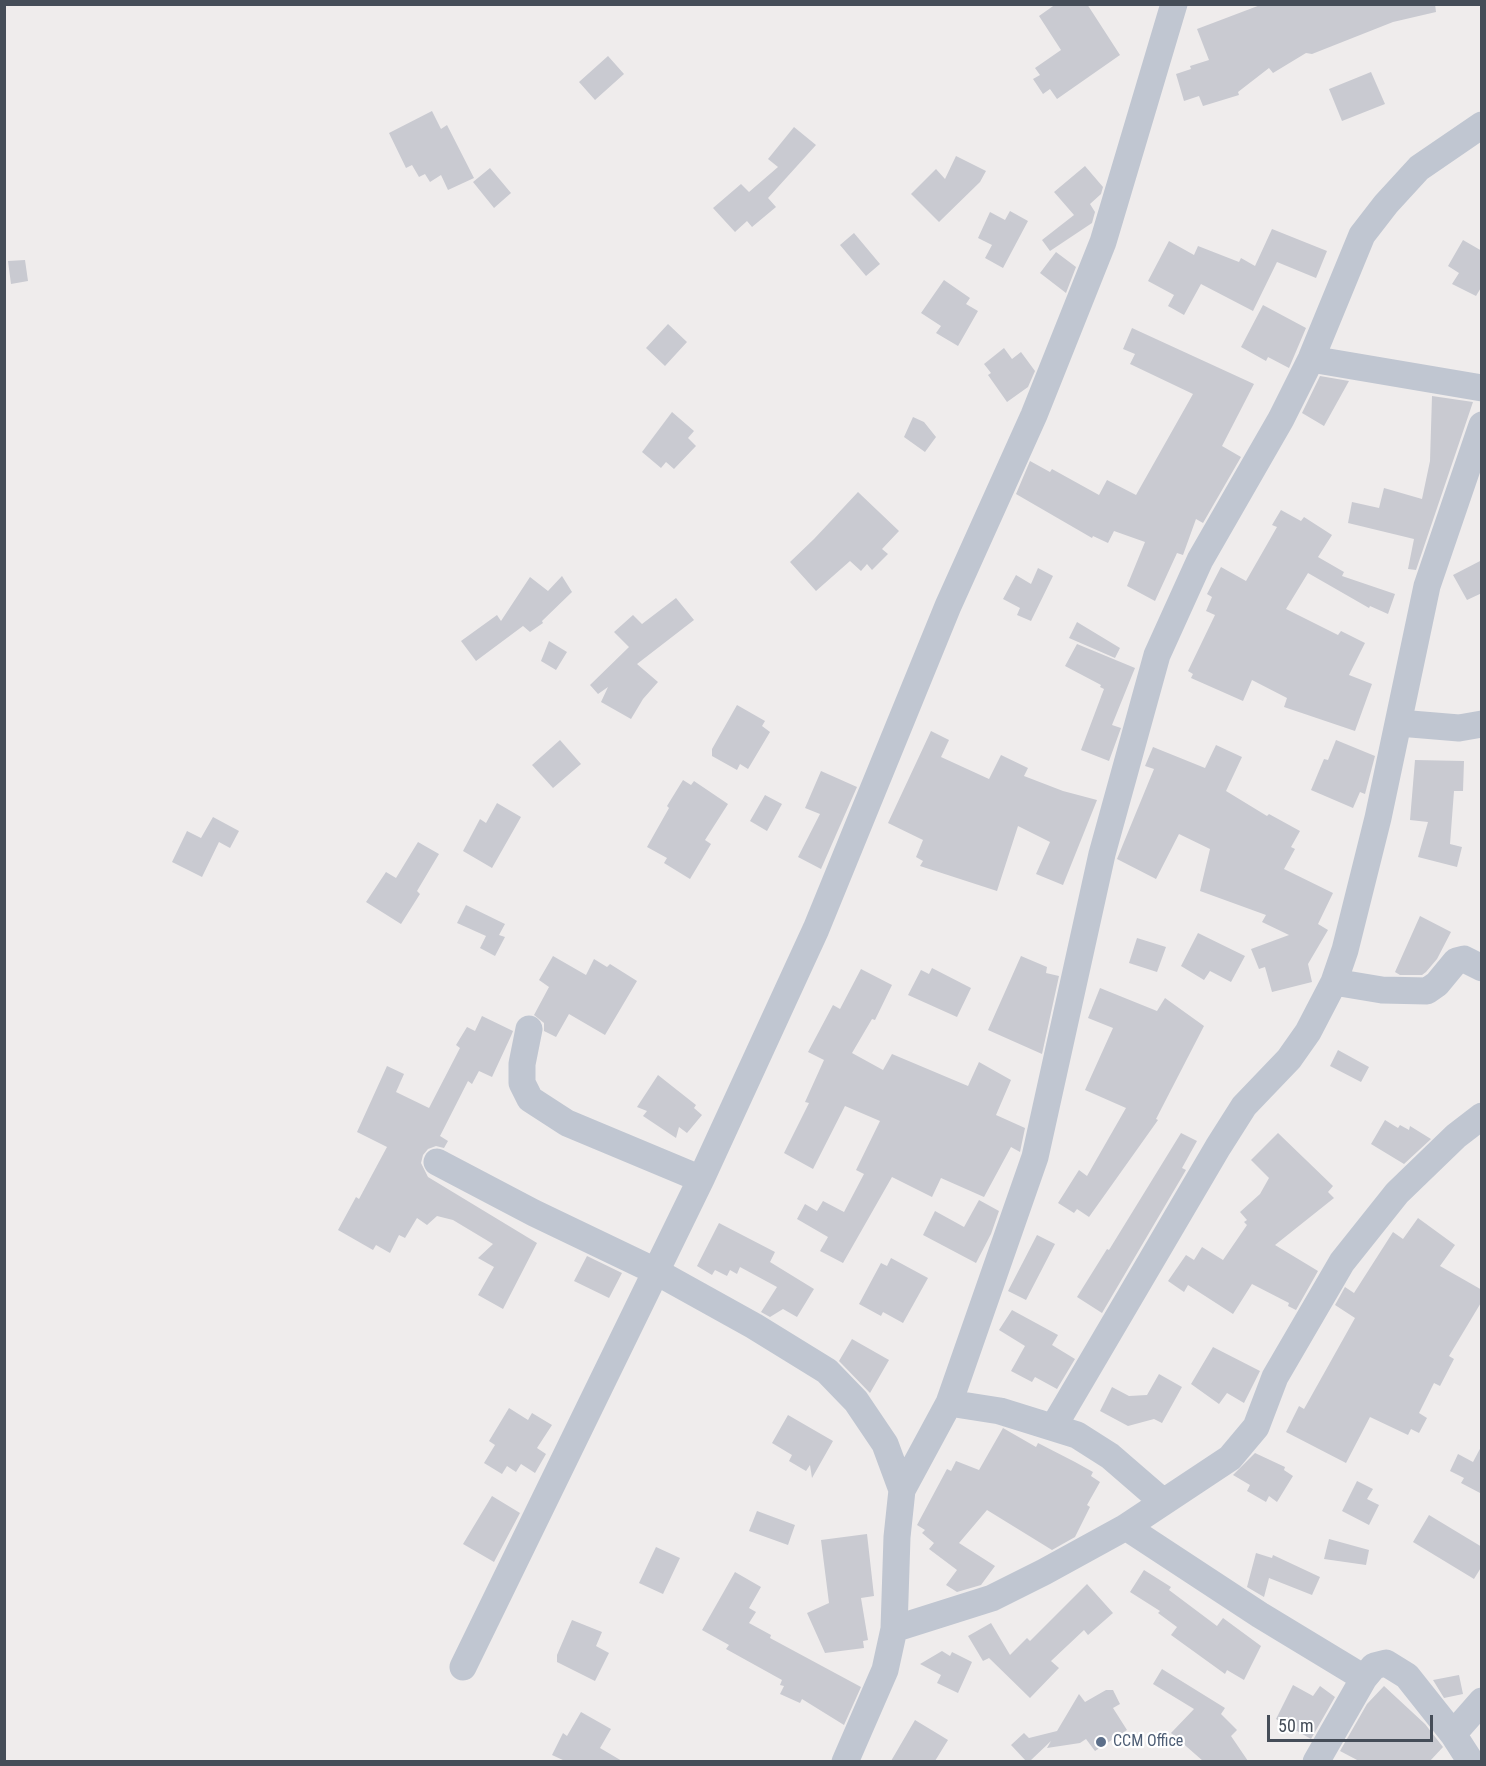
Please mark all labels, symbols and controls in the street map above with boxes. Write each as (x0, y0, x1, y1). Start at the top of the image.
scale bar (1270, 1703, 1436, 1741)
text: 50 m (1278, 1715, 1313, 1736)
place label: CCM Office (1113, 1732, 1183, 1752)
marker: CCM Office (1094, 1735, 1108, 1749)

